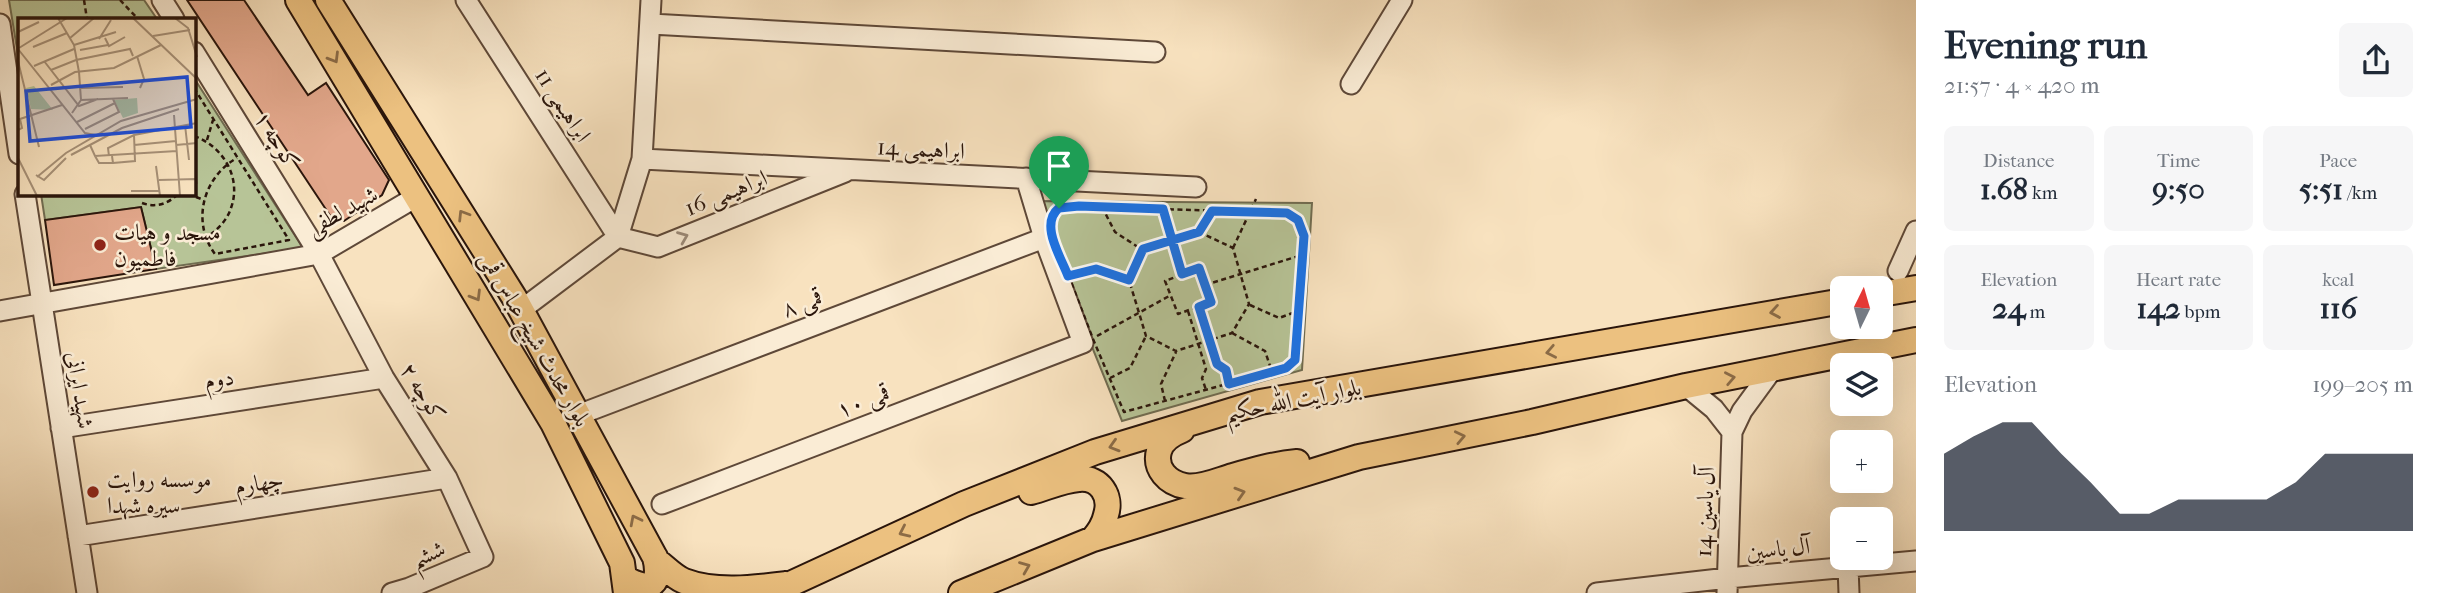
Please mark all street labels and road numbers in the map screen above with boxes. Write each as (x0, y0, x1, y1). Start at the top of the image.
street label: ابراهیمی 11 (528, 63, 597, 148)
street label: کوچه ۱ (247, 106, 305, 175)
street label: ابراهیمی 14 (876, 133, 966, 167)
street label: ابراهیمی 16 (681, 164, 772, 224)
street label: شهید لطفی (302, 180, 384, 244)
street label: بلوار محدث شیخ عباس قمی (468, 247, 596, 435)
street label: قمی ۸ (778, 283, 827, 325)
street label: شهید ایرانی (60, 350, 99, 431)
street label: کوچه ۲ (393, 358, 451, 427)
street label: دوم (202, 363, 237, 401)
street label: بلوار آیت الله حکیم (1222, 369, 1365, 435)
street label: قمی ۱۰ (833, 379, 894, 425)
street label: آل یاسین 14 (1690, 463, 1721, 558)
street label: چهارم (233, 466, 286, 506)
street label: آل یاسین (1745, 532, 1814, 567)
street label: ششم (407, 535, 453, 582)

